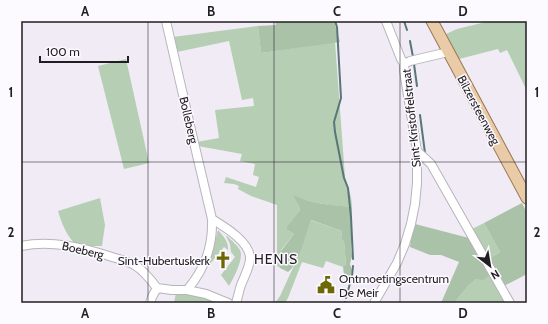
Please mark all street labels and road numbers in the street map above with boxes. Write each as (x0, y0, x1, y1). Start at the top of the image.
street label: Sint-Kristoffelstraat (398, 68, 424, 168)
street label: Bilzersteenweg (454, 73, 504, 148)
street label: Bolleberg (176, 95, 202, 146)
street label: Boeberg (61, 238, 106, 262)

